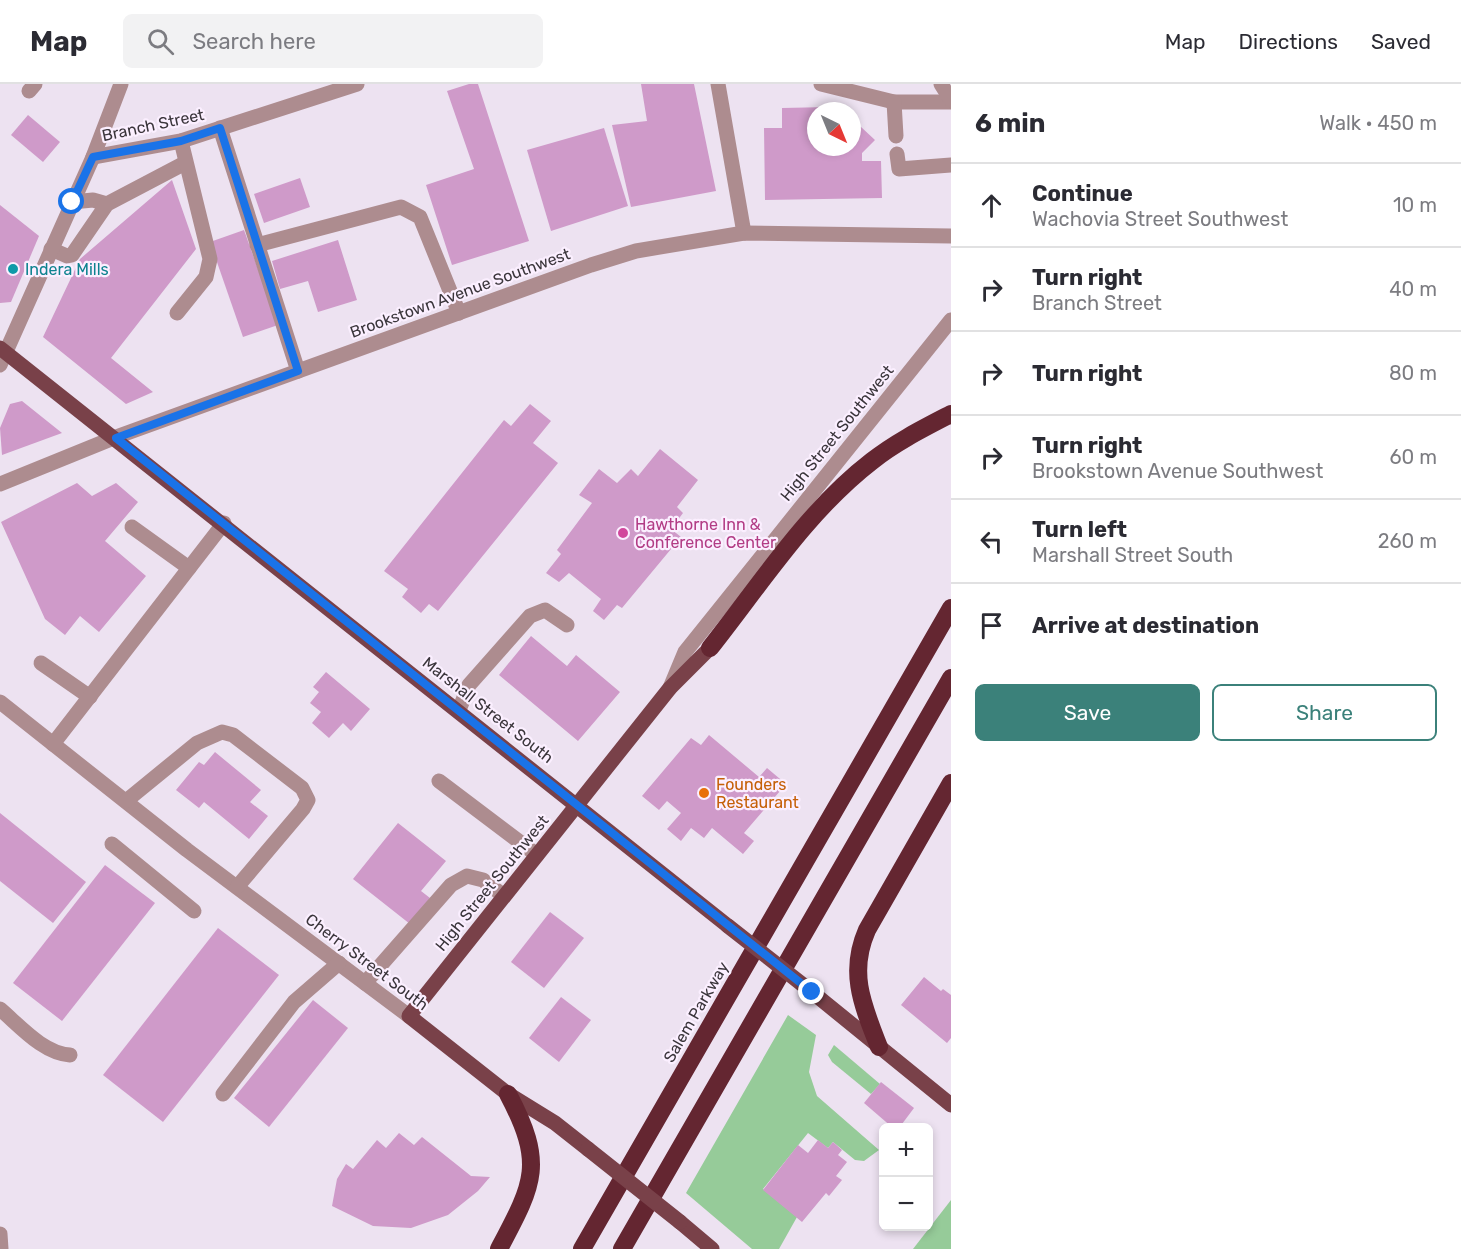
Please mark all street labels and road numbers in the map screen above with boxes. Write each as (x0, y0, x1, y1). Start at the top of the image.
street label: Branch Street (100, 105, 206, 145)
street label: Brookstown Avenue Southwest (347, 244, 573, 342)
street label: High Street Southwest (776, 361, 898, 505)
street label: Marshall Street South (419, 653, 557, 767)
street label: High Street Southwest (431, 811, 553, 955)
street label: Cherry Street South (302, 910, 432, 1014)
street label: Salem Parkway (659, 958, 733, 1066)

